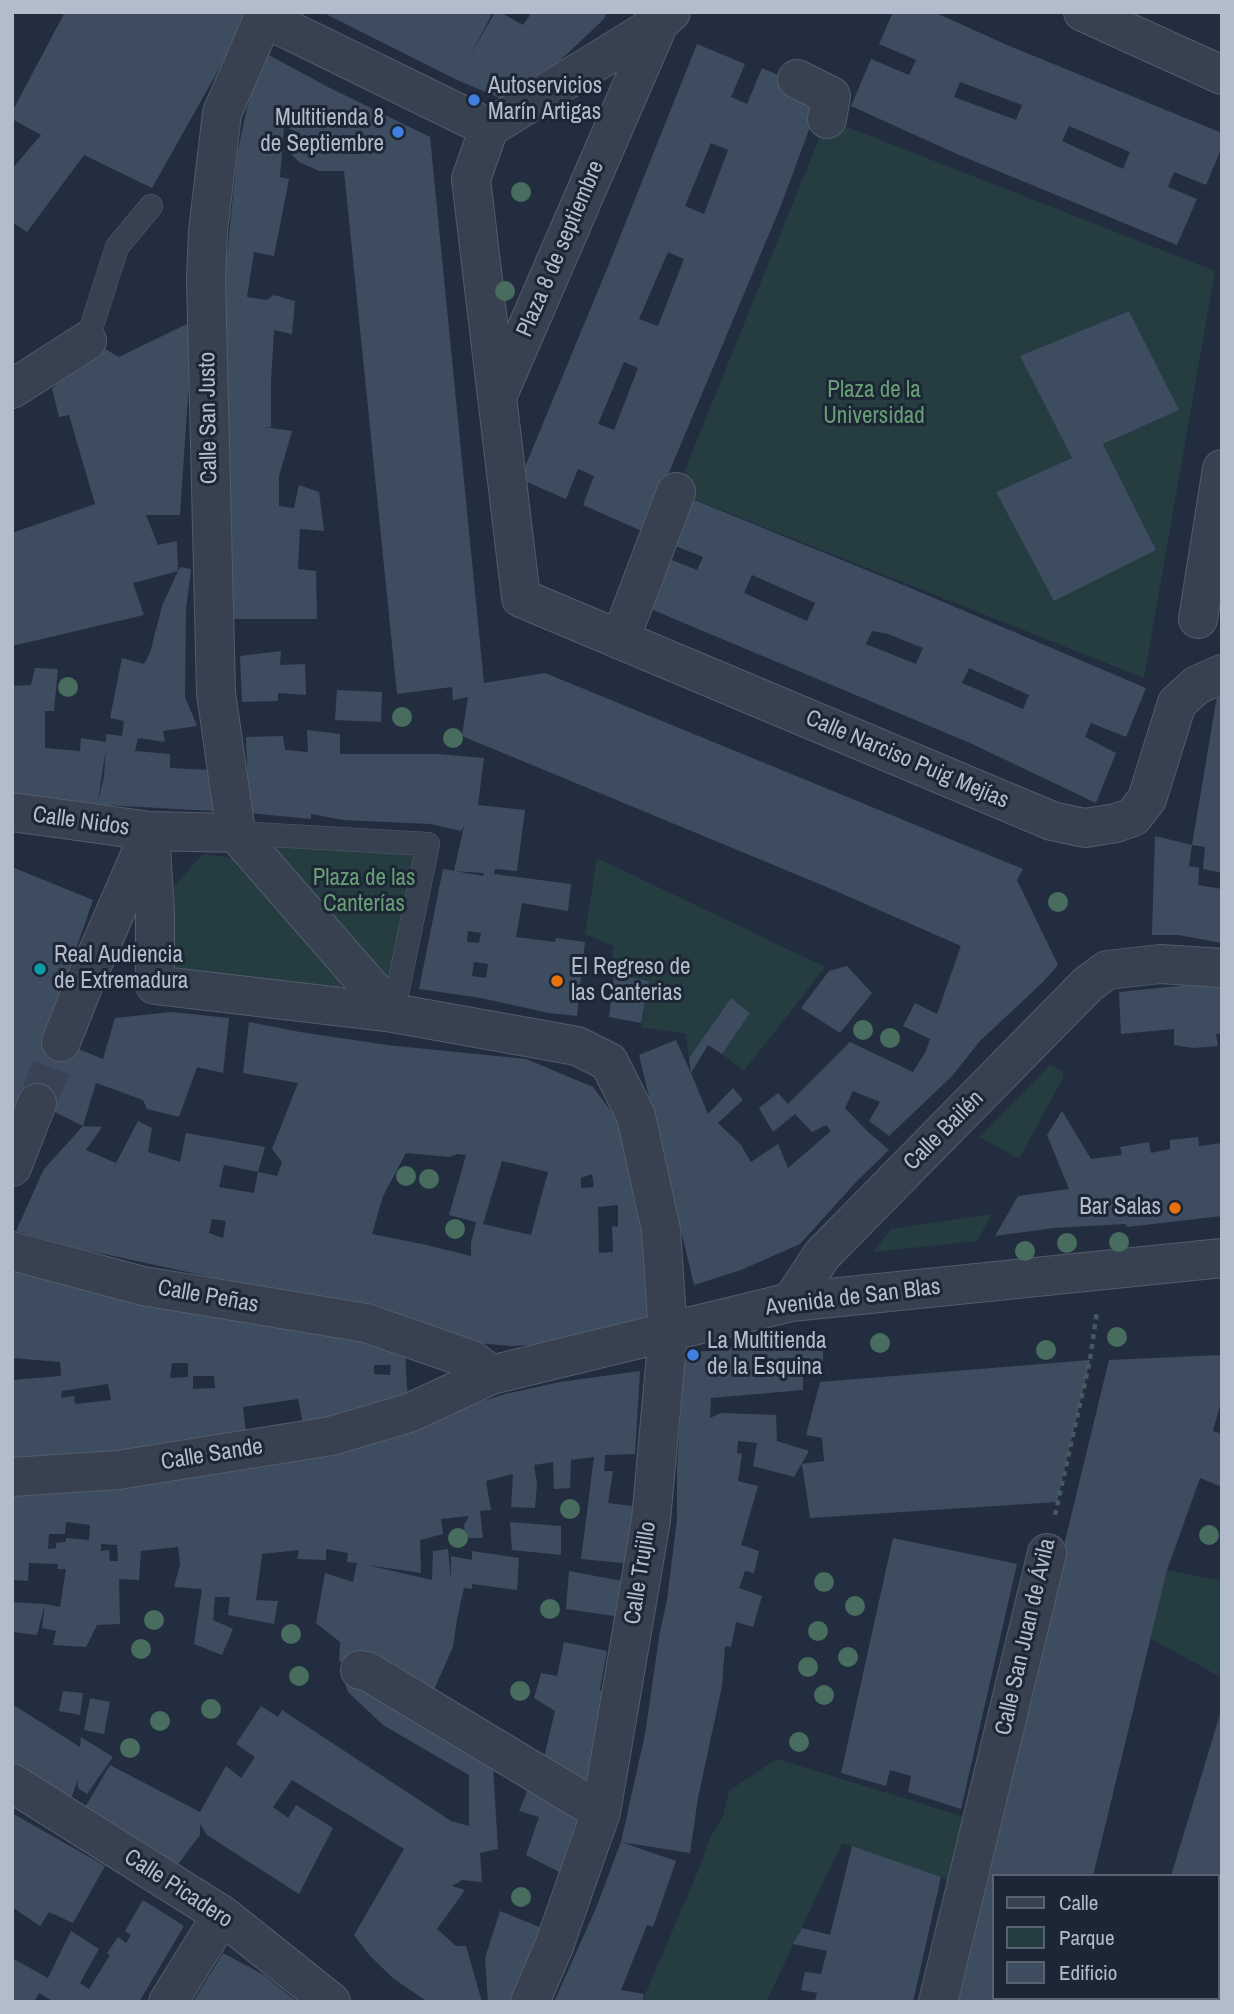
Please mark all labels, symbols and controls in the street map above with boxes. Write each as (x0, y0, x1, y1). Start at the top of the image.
place label: Autoservicios Marín Artigas (488, 73, 602, 127)
marker: Autoservicios Marín Artigas (466, 92, 482, 108)
place label: Multitienda 8 de Septiembre (260, 105, 384, 159)
marker: Multitienda 8 de Septiembre (390, 124, 406, 140)
street label: Plaza 8 de septiembre (511, 157, 611, 341)
street label: Calle San Justo (194, 352, 224, 484)
park label: Plaza de la Universidad (823, 377, 925, 431)
street label: Calle Narciso Puig Mejías (801, 705, 1013, 815)
street label: Calle Nidos (31, 802, 131, 842)
park label: Plaza de las Canterías (313, 865, 415, 919)
place label: Real Audiencia de Extremadura (54, 942, 188, 996)
place label: El Regreso de las Canterias (571, 954, 691, 1008)
marker: Real Audiencia de Extremadura (32, 961, 48, 977)
marker: El Regreso de las Canterias (549, 973, 565, 989)
street label: Calle Bailén (898, 1085, 990, 1177)
place label: Bar Salas (1079, 1194, 1161, 1222)
marker: Bar Salas (1167, 1200, 1183, 1216)
street label: Avenida de San Blas (764, 1274, 942, 1322)
street label: Calle Peñas (156, 1275, 260, 1319)
place label: La Multitienda de la Esquina (707, 1328, 827, 1382)
marker: La Multitienda de la Esquina (685, 1347, 701, 1363)
street label: Calle Sande (159, 1433, 265, 1477)
street label: Calle Trujillo (619, 1519, 663, 1627)
street label: Calle San Juan de Ávila (990, 1536, 1062, 1738)
street label: Calle Picadero (119, 1844, 237, 1934)
legend (992, 1874, 1220, 2000)
text: Calle (1059, 1888, 1098, 1917)
text: Parque (1059, 1923, 1115, 1952)
text: Edificio (1059, 1958, 1117, 1987)

